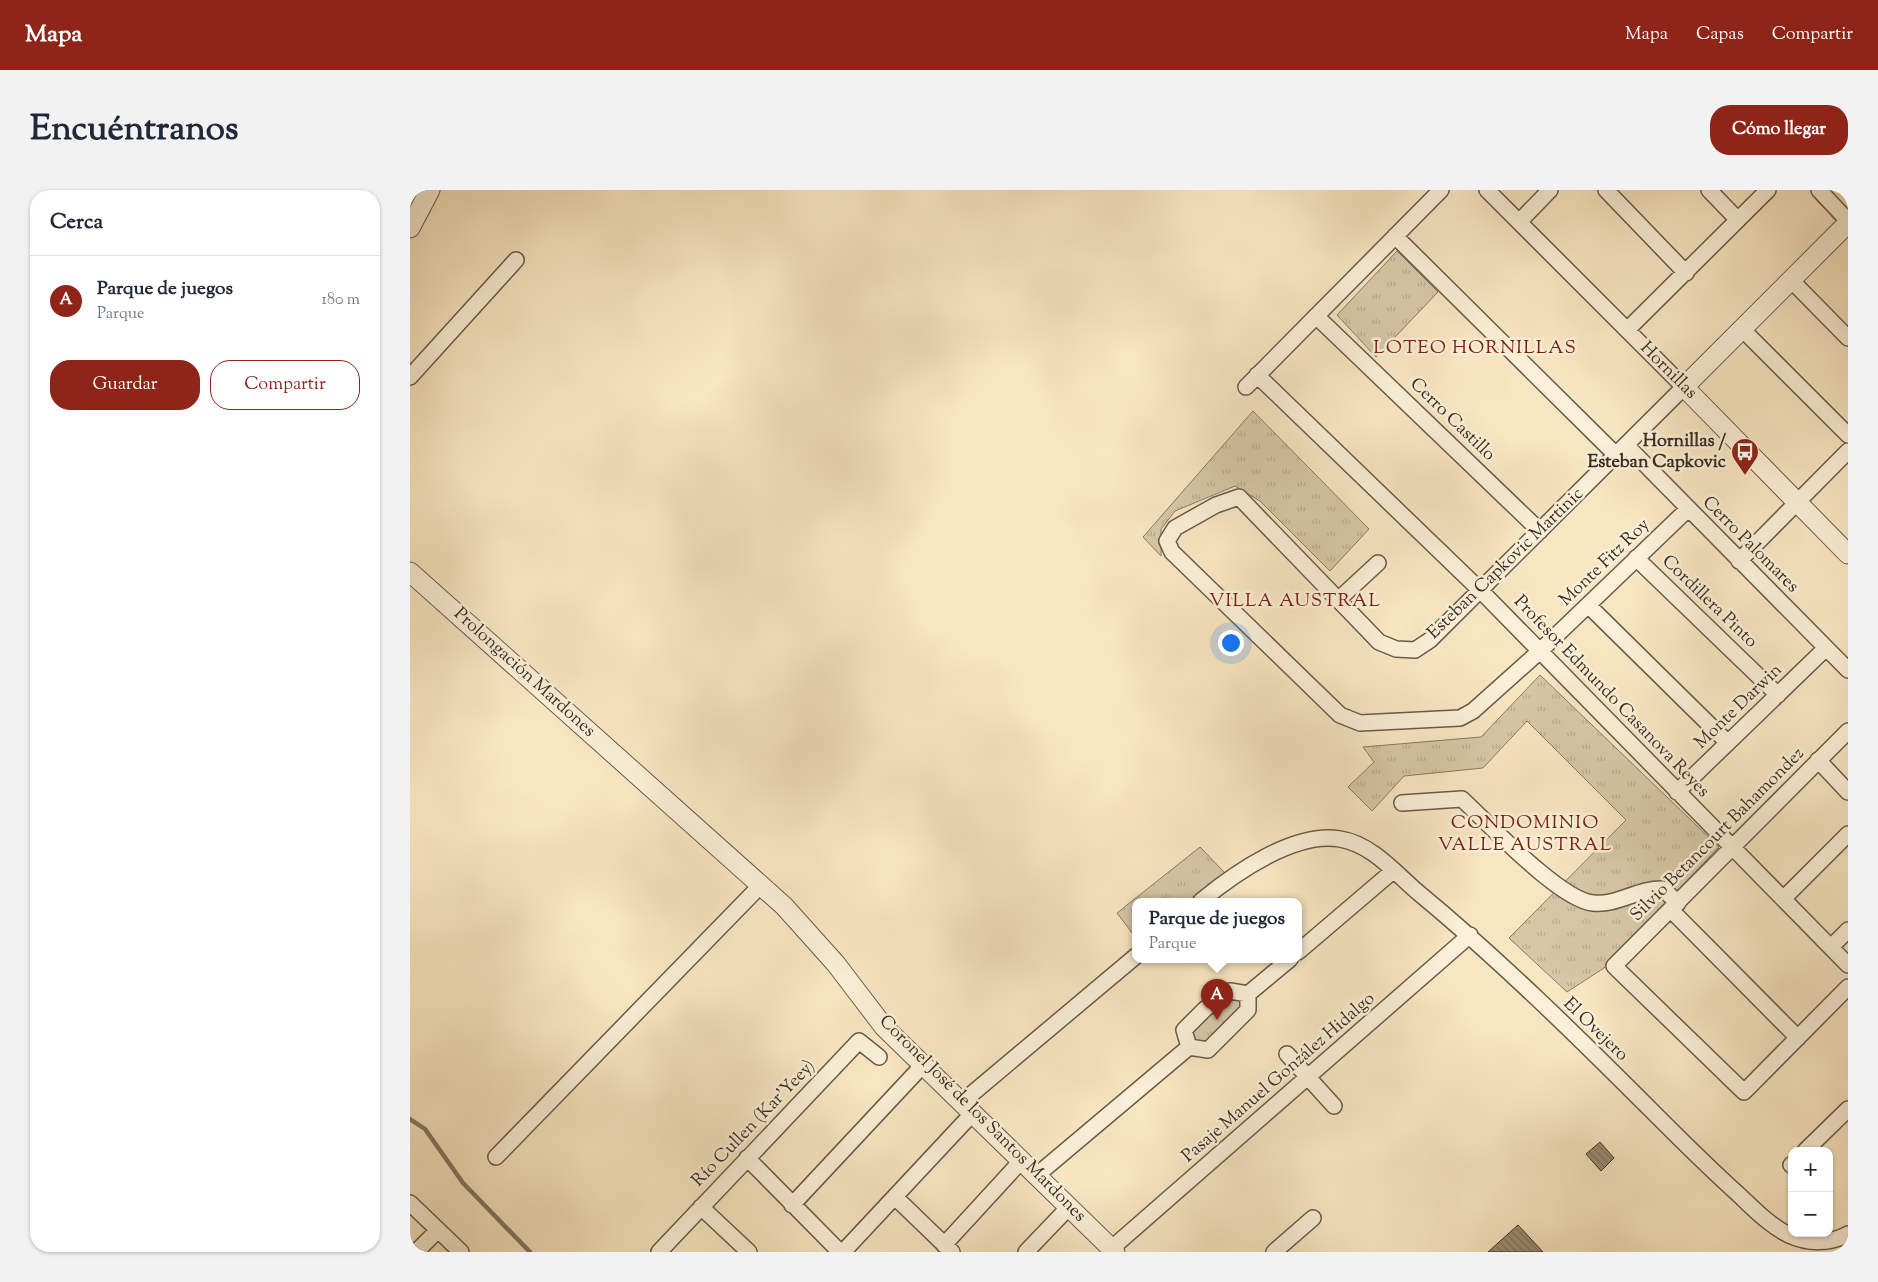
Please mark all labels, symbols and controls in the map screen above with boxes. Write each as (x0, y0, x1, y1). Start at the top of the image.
text: Mapa (25, 18, 82, 52)
text: Mapa (1625, 22, 1668, 48)
text: Capas (1696, 22, 1744, 48)
text: Compartir (1772, 22, 1853, 48)
text: Encuéntranos (30, 105, 239, 156)
button: Cómo llegar (1710, 105, 1848, 155)
text: Cerca (50, 208, 103, 238)
text: Parque de juegos (97, 276, 233, 303)
text: A (60, 289, 73, 312)
text: 180 m (321, 289, 360, 312)
text: Parque (97, 303, 144, 326)
district label: LOTEO HORNILLAS (1373, 335, 1577, 362)
street label: Hornillas (1633, 336, 1703, 406)
button: Guardar (50, 360, 200, 410)
button: Compartir (210, 360, 360, 410)
street label: Cerro Castillo (1403, 372, 1501, 468)
place label: Hornillas / Esteban Capkovic (1587, 429, 1727, 476)
bus stop icon: Hornillas / Esteban Capkovic (1730, 437, 1760, 476)
street label: Esteban Capkovic Martinic (1422, 482, 1590, 646)
street label: Cerro Palomares (1696, 491, 1804, 599)
street label: Monte Fitz Roy (1554, 513, 1656, 613)
street label: Cordillera Pinto (1655, 549, 1763, 655)
district label: VILLA AUSTRAL (1209, 588, 1381, 615)
street label: Profesor Edmundo Casanova Reyes (1507, 590, 1715, 804)
street label: Prolongación Mardones (447, 602, 601, 744)
your location (1218, 630, 1244, 656)
street label: Monte Darwin (1689, 658, 1789, 756)
street label: Silvio Betancourt Bahamondez (1625, 742, 1811, 928)
district label: CONDOMINIO VALLE AUSTRAL (1438, 810, 1612, 859)
popup (1132, 898, 1302, 963)
text: Parque de juegos (1149, 906, 1285, 933)
text: Parque (1149, 933, 1196, 956)
pin: A (1201, 979, 1233, 1020)
street label: Pasaje Manuel González Hidalgo (1177, 987, 1381, 1169)
street label: El Ovejero (1556, 992, 1634, 1068)
street label: Coronel José de los Santos Mardones (872, 1009, 1092, 1229)
street label: Río Cullen (Kar'Yeey) (686, 1055, 822, 1193)
map controls (1788, 1147, 1833, 1237)
button: + (1788, 1147, 1833, 1192)
button: − (1788, 1192, 1833, 1237)

